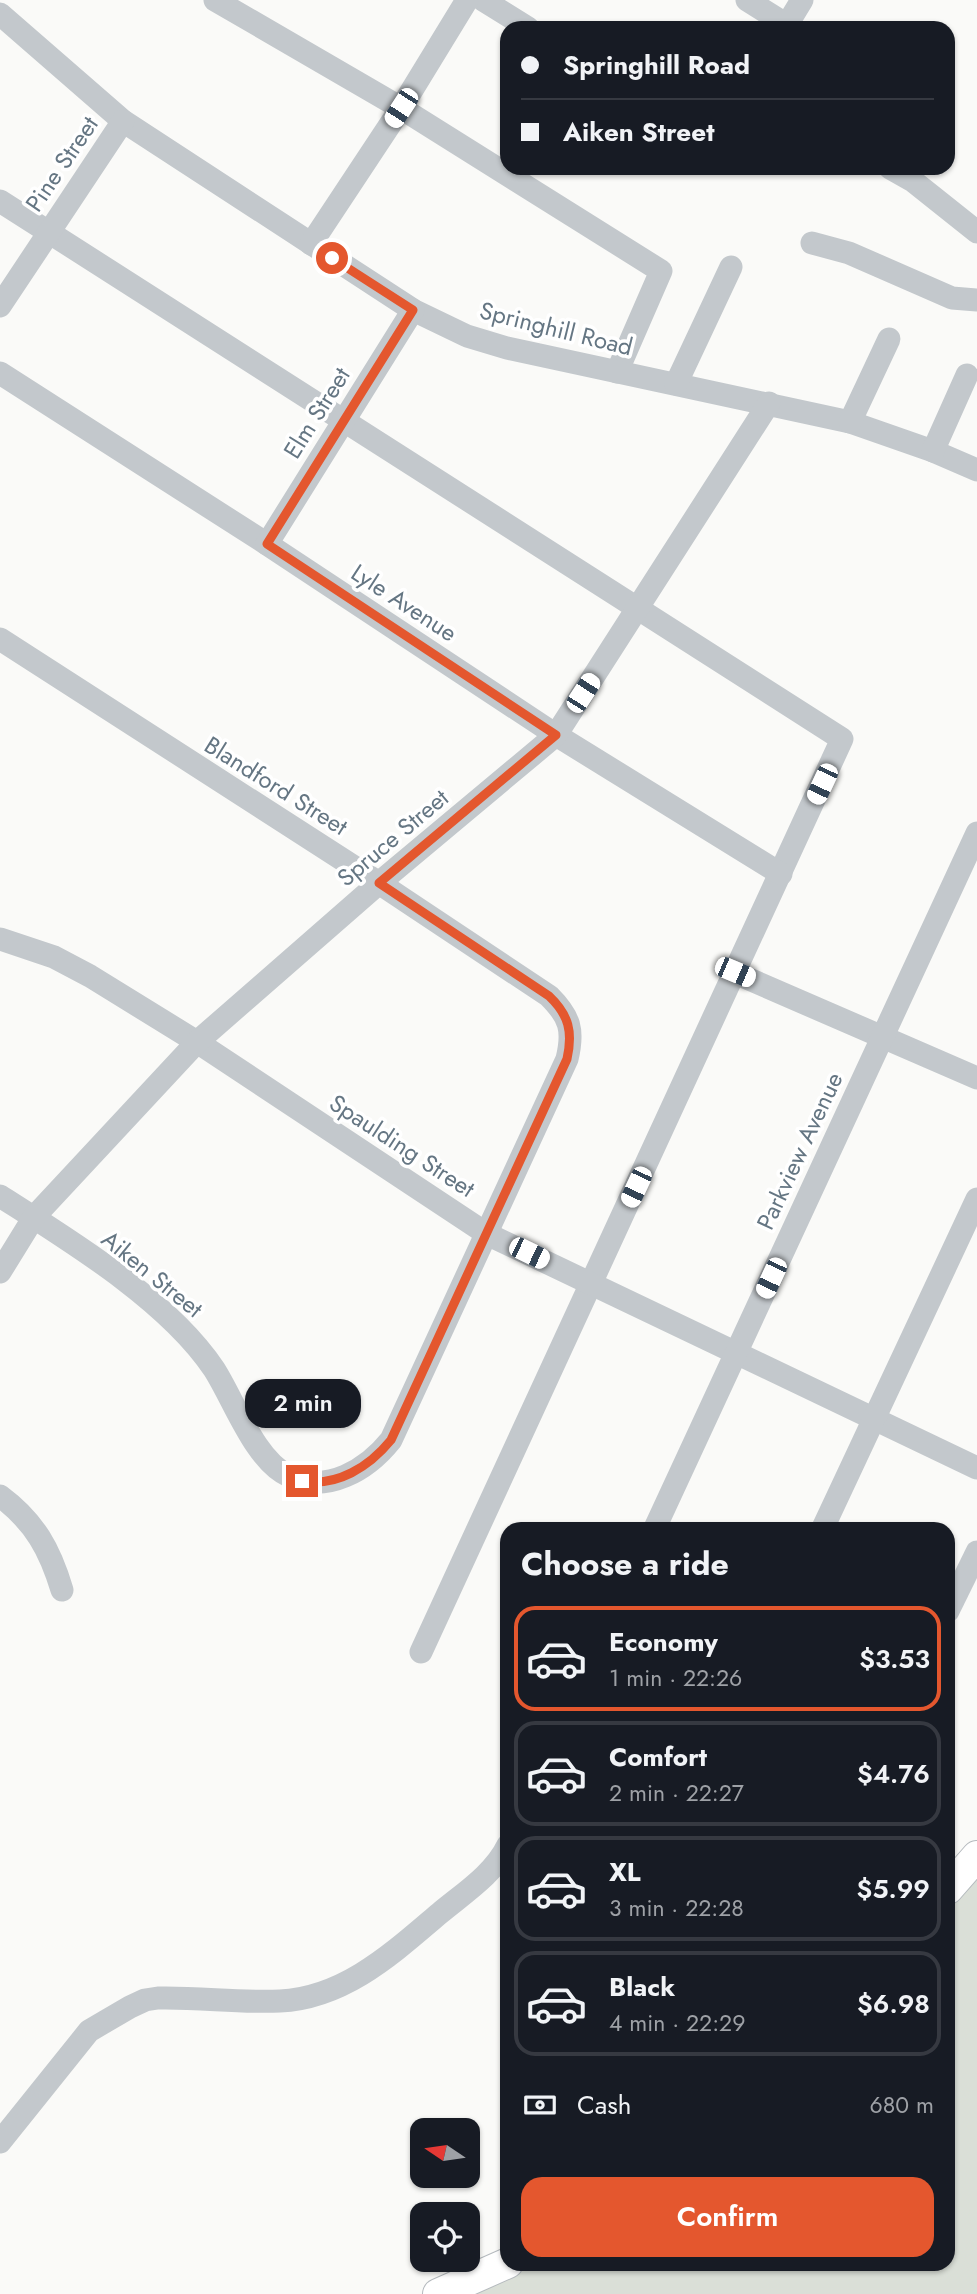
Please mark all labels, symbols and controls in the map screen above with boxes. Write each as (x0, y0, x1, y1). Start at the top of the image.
text: Springhill Road (563, 46, 750, 84)
car (381, 85, 422, 131)
street label: Pine Street (17, 109, 107, 219)
text: Aiken Street (563, 113, 714, 151)
route start (316, 242, 348, 274)
street label: Springhill Road (476, 293, 636, 364)
street label: Elm Street (275, 360, 359, 465)
street label: Lyle Avenue (344, 555, 464, 650)
car (563, 670, 604, 716)
street label: Blandford Street (198, 728, 355, 844)
car (804, 761, 841, 807)
street label: Spruce Street (329, 780, 456, 895)
car (712, 954, 759, 990)
street label: Parkview Avenue (748, 1066, 851, 1235)
street label: Spaulding Street (323, 1085, 482, 1206)
car (618, 1164, 655, 1210)
street label: Aiken Street (94, 1222, 211, 1326)
car (506, 1234, 553, 1272)
car (753, 1255, 790, 1301)
callout: 2 min (244, 1380, 360, 1428)
text: 2 min (273, 1386, 333, 1420)
route end (286, 1465, 318, 1497)
text: Choose a ride (521, 1541, 729, 1587)
text: Economy (609, 1623, 718, 1661)
icon: car (525, 1627, 588, 1690)
text: $3.53 (859, 1640, 930, 1678)
text: 1 min · 22:26 (609, 1661, 742, 1695)
text: Comfort (609, 1738, 707, 1776)
icon: car (525, 1742, 588, 1805)
text: $4.76 (857, 1755, 930, 1793)
text: 2 min · 22:27 (609, 1776, 744, 1810)
text: XL (609, 1853, 641, 1891)
icon: car (525, 1857, 588, 1920)
text: $5.99 (857, 1870, 930, 1908)
text: 3 min · 22:28 (609, 1891, 744, 1925)
text: Black (609, 1968, 675, 2006)
icon: car (525, 1972, 588, 2035)
text: $6.98 (857, 1985, 930, 2023)
text: 4 min · 22:29 (609, 2006, 745, 2040)
icon: cash (521, 2086, 559, 2124)
text: Cash (577, 2086, 631, 2124)
text: 680 m (870, 2088, 934, 2122)
north arrow (410, 2118, 480, 2188)
map controls (410, 2118, 480, 2272)
button: Confirm (521, 2177, 934, 2257)
button: locate (410, 2202, 480, 2272)

